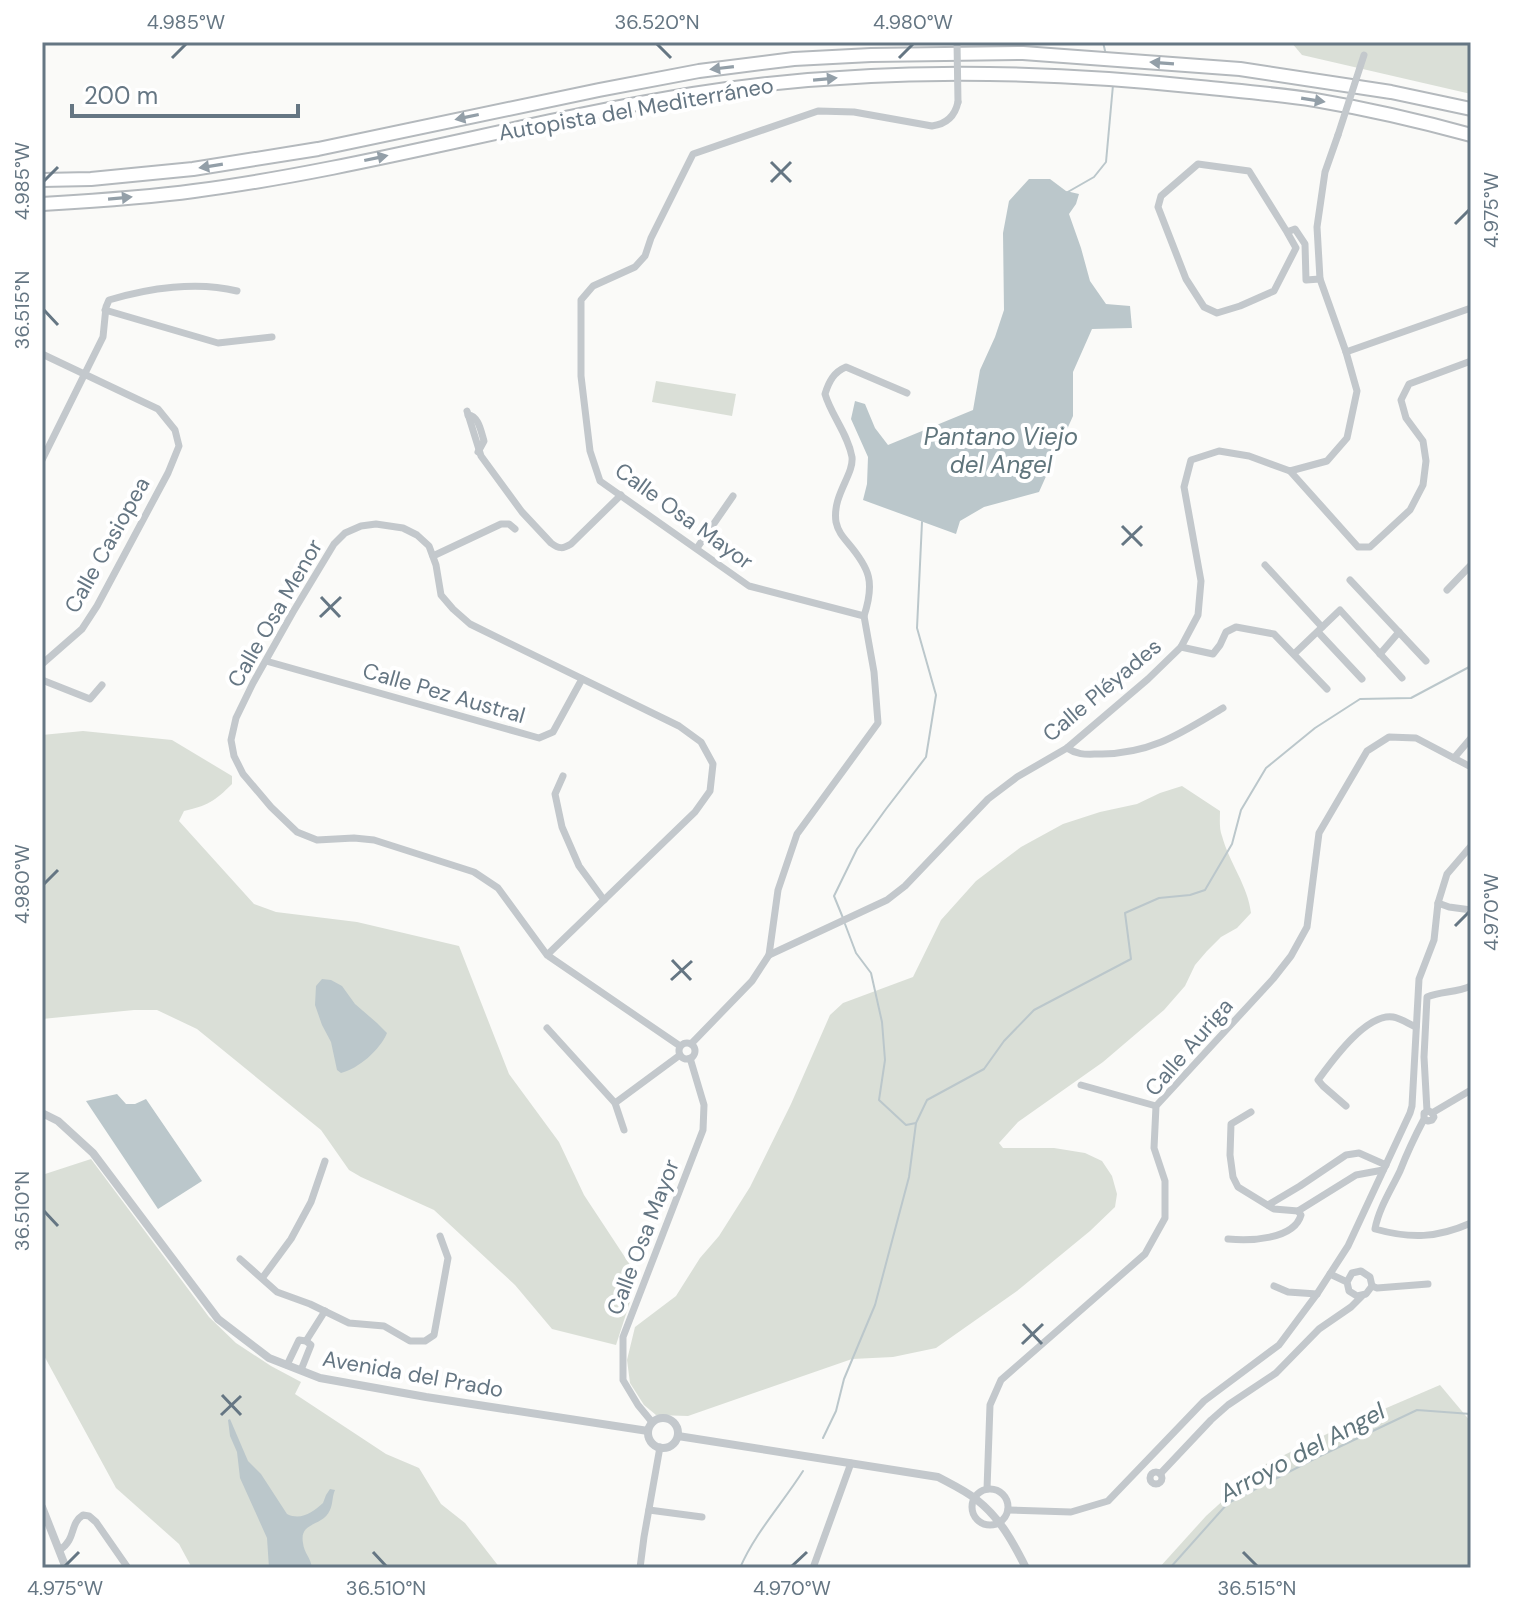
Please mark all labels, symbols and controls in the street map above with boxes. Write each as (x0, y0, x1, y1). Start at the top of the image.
text: 4.985°W (147, 9, 225, 35)
text: 36.520°N (614, 9, 700, 35)
text: 4.980°W (873, 9, 953, 35)
one-way arrow (1149, 57, 1174, 70)
one-way arrow (709, 62, 734, 75)
scale bar (72, 68, 298, 118)
street label: Autopista del Mediterráneo (496, 71, 776, 147)
one-way arrow (813, 72, 838, 85)
text: 200 m (84, 80, 158, 111)
one-way arrow (1301, 95, 1326, 107)
one-way arrow (454, 112, 479, 124)
text: 4.985°W (9, 142, 35, 220)
one-way arrow (364, 151, 389, 164)
one-way arrow (199, 160, 224, 173)
text: 4.975°W (1478, 172, 1504, 248)
one-way arrow (108, 191, 133, 204)
text: 36.515°N (9, 271, 35, 349)
water label: Pantano Viejo del Angel (924, 421, 1078, 480)
street label: Calle Osa Mayor (609, 456, 759, 576)
street label: Calle Casiopea (58, 472, 156, 618)
street label: Calle Osa Menor (221, 534, 329, 692)
street label: Calle Pléyades (1037, 632, 1167, 748)
street label: Calle Pez Austral (359, 656, 529, 730)
text: 4.980°W (9, 844, 35, 924)
text: 4.970°W (1478, 873, 1504, 951)
street label: Calle Auriga (1139, 992, 1239, 1102)
street label: Calle Osa Mayor (600, 1155, 686, 1319)
text: 36.510°N (9, 1171, 35, 1251)
street label: Avenida del Prado (320, 1344, 506, 1404)
water label: Arroyo del Angel (1213, 1395, 1391, 1509)
text: 4.975°W (27, 1575, 103, 1601)
text: 36.510°N (346, 1575, 426, 1601)
text: 4.970°W (753, 1575, 831, 1601)
text: 36.515°N (1218, 1575, 1296, 1601)

